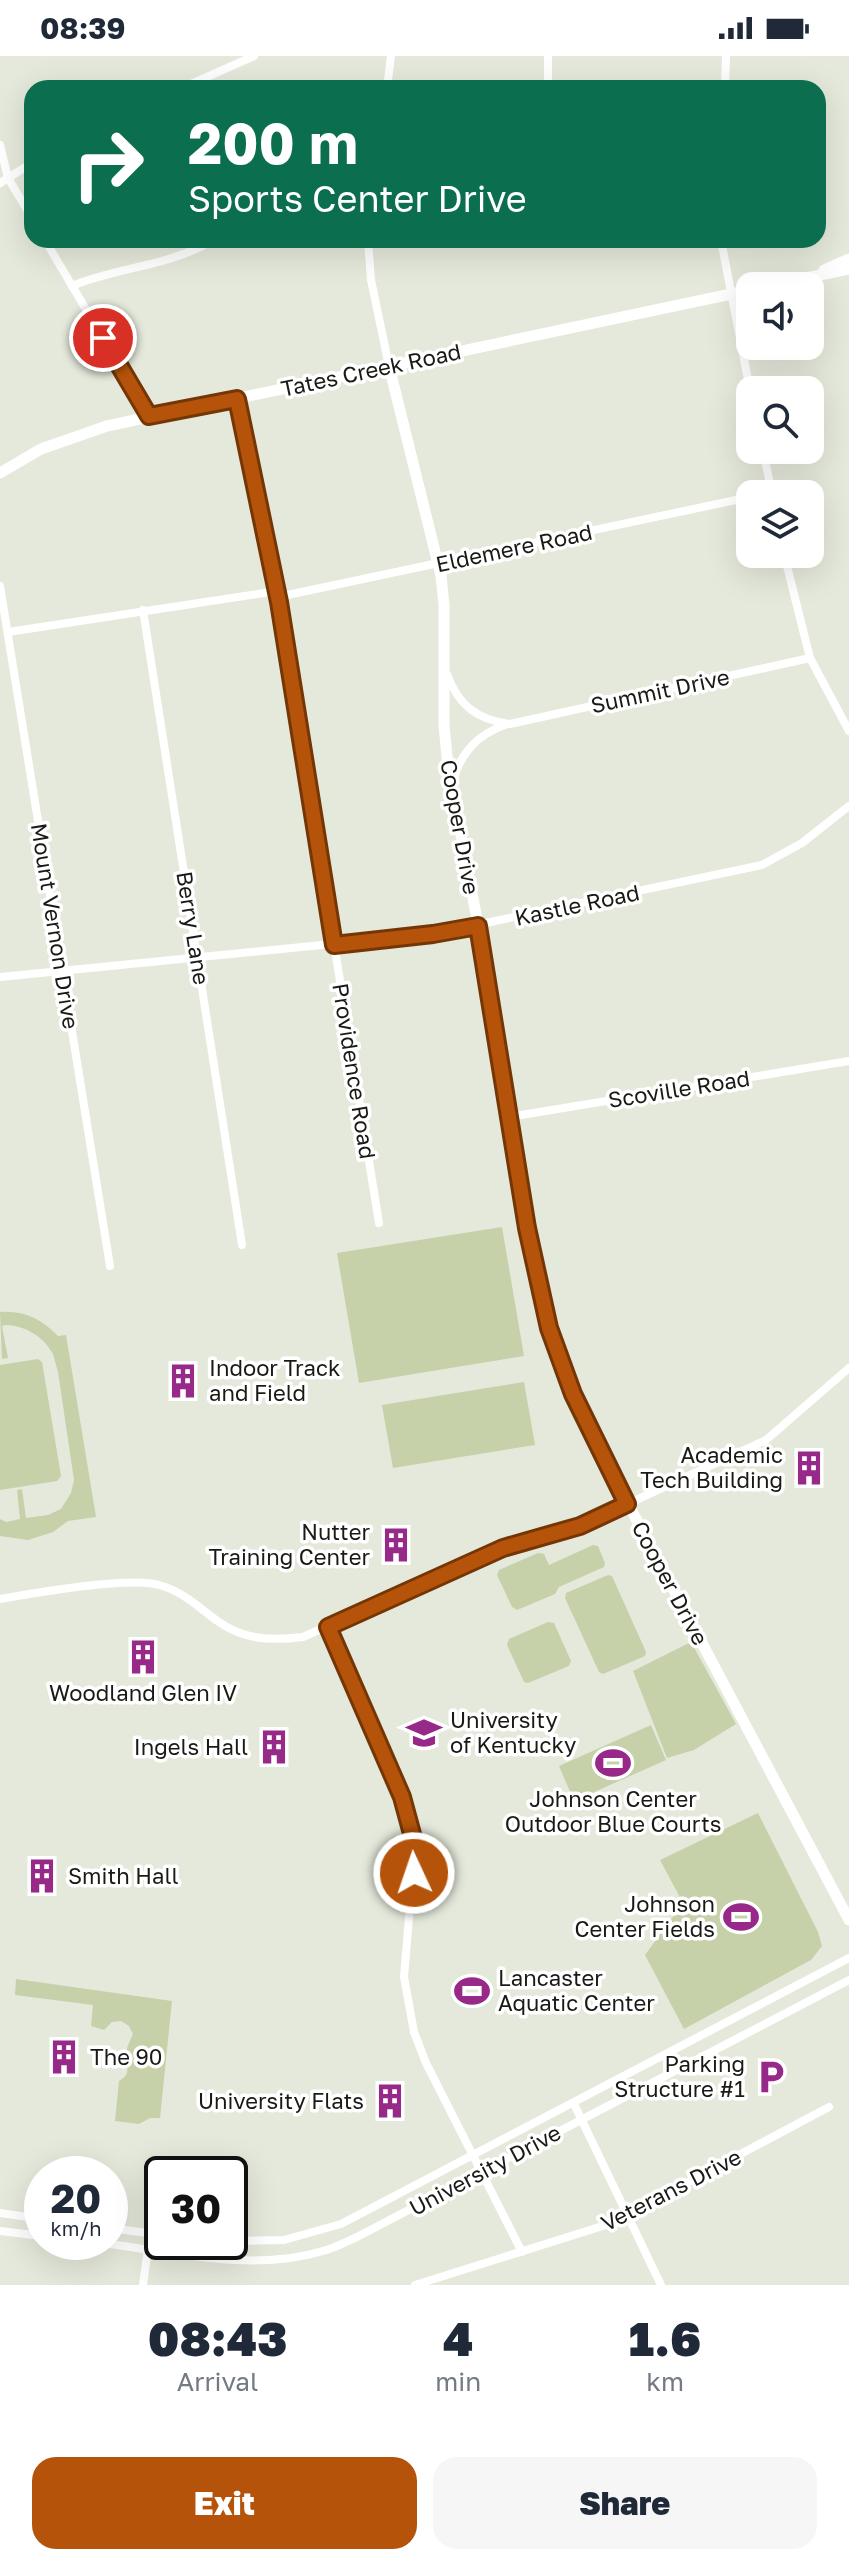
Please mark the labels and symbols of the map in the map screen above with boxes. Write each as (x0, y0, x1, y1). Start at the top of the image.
pin (69, 304, 137, 372)
street label: Tates Creek Road (278, 337, 463, 402)
street label: Eldemere Road (433, 518, 595, 577)
street label: Summit Drive (588, 663, 732, 718)
street label: Cooper Drive (435, 757, 486, 896)
street label: Mount Vernon Drive (26, 821, 85, 1031)
street label: Berry Lane (171, 869, 216, 987)
street label: Kastle Road (512, 878, 642, 931)
street label: Providence Road (327, 981, 382, 1161)
street label: Scoville Road (606, 1064, 752, 1113)
place label: Indoor Track and Field (209, 1354, 340, 1406)
building icon: Indoor Track and Field (164, 1362, 202, 1400)
place label: Academic Tech Building (640, 1441, 783, 1493)
building icon: Academic Tech Building (790, 1449, 828, 1487)
street label: Cooper Drive (627, 1516, 714, 1649)
place label: Nutter Training Center (208, 1518, 370, 1570)
building icon: Nutter Training Center (377, 1526, 415, 1564)
building icon: Woodland Glen IV (124, 1638, 162, 1676)
place label: Woodland Glen IV (49, 1679, 237, 1706)
place label: University of Kentucky (450, 1706, 576, 1758)
school or university icon: University of Kentucky (405, 1714, 443, 1752)
building icon: Ingels Hall (255, 1728, 293, 1766)
place label: Ingels Hall (134, 1733, 248, 1760)
sports icon: Johnson Center Outdoor Blue Courts (594, 1744, 632, 1782)
place label: Johnson Center Outdoor Blue Courts (505, 1785, 721, 1837)
position arrow (372, 1831, 456, 1915)
building icon: Smith Hall (23, 1857, 61, 1895)
place label: Smith Hall (68, 1862, 179, 1889)
place label: Johnson Center Fields (575, 1890, 715, 1942)
sports icon: Johnson Center Fields (722, 1898, 760, 1936)
place label: Lancaster Aquatic Center (498, 1964, 655, 2016)
sports icon: Lancaster Aquatic Center (453, 1972, 491, 2010)
building icon: The 90 (45, 2038, 83, 2076)
place label: The 90 (90, 2043, 162, 2070)
place label: Parking Structure #1 (614, 2050, 745, 2102)
parking icon: Parking Structure #1 (752, 2058, 790, 2096)
building icon: University Flats (371, 2082, 409, 2120)
place label: University Flats (198, 2087, 364, 2114)
street label: University Drive (404, 2118, 565, 2221)
street label: Veterans Drive (596, 2143, 745, 2236)
speed limit sign: 30 (144, 2156, 248, 2260)

